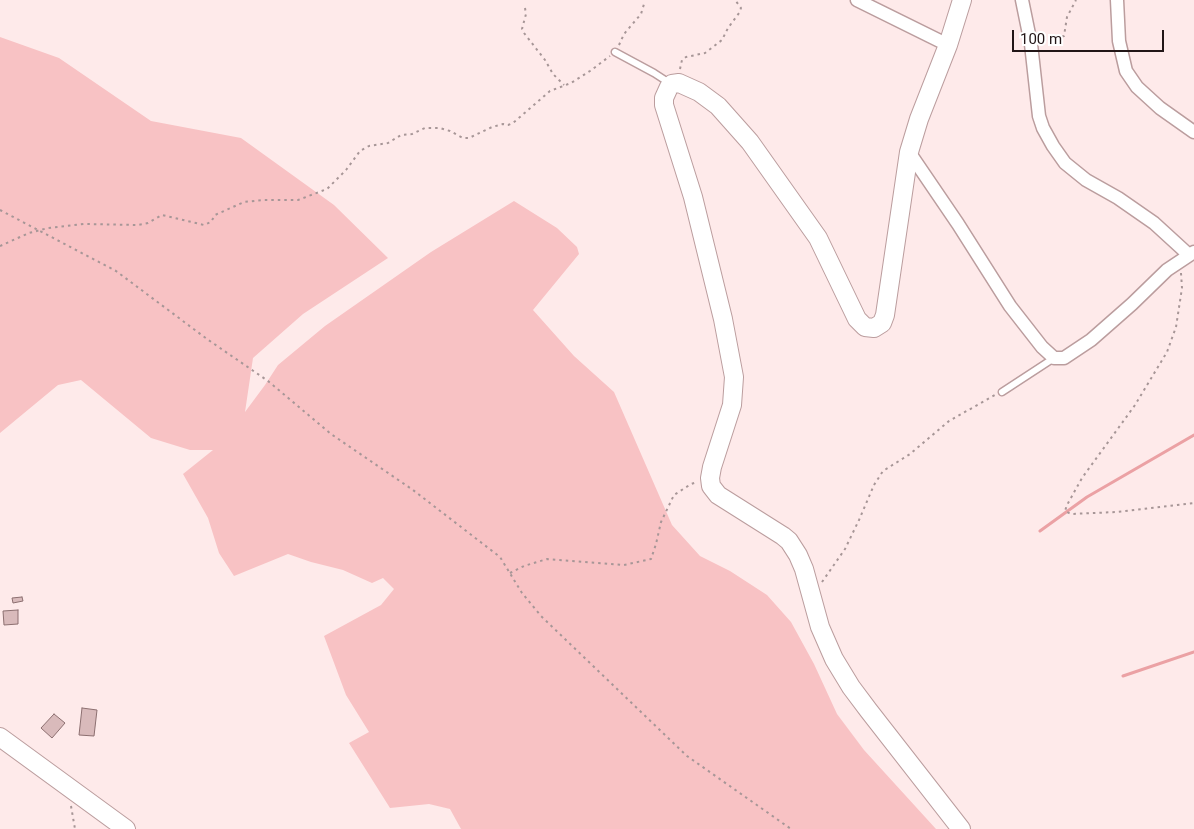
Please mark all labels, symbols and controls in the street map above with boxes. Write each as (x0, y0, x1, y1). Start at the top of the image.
scale bar (1014, 20, 1166, 52)
text: 100 m (1020, 30, 1062, 48)

